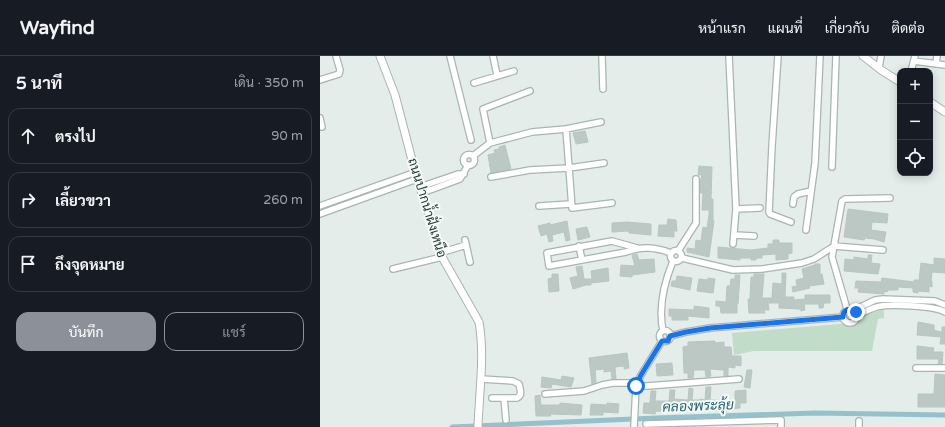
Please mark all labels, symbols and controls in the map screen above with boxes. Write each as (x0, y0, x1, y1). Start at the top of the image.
text: Wayfind (20, 17, 95, 39)
text: หน้าแรก (698, 20, 746, 37)
text: แผนที่ (768, 20, 803, 37)
text: เกี่ยวกับ (825, 20, 869, 37)
text: ติดต่อ (891, 20, 925, 37)
map controls (897, 68, 933, 176)
button: + (897, 68, 933, 104)
text: 5 นาที (16, 73, 62, 94)
text: เดิน · 350 m (234, 75, 304, 91)
button: − (897, 104, 933, 140)
icon: ahead (17, 125, 39, 147)
text: ตรงไป (55, 128, 96, 146)
text: 90 m (271, 128, 303, 144)
button: locate (897, 140, 933, 176)
street label: ถนนปากน้ำฝั่งเหนือ (404, 155, 455, 260)
icon: right (17, 189, 39, 211)
text: เลี้ยวขวา (55, 192, 111, 210)
text: 260 m (263, 192, 303, 208)
icon: arrive (17, 253, 39, 275)
text: ถึงจุดหมาย (55, 256, 125, 274)
route end (847, 303, 865, 321)
button: บันทึก (16, 312, 156, 351)
button: แชร์ (164, 312, 304, 351)
route start (627, 377, 645, 395)
water label: คลองพระลุ้ย (662, 396, 734, 417)

